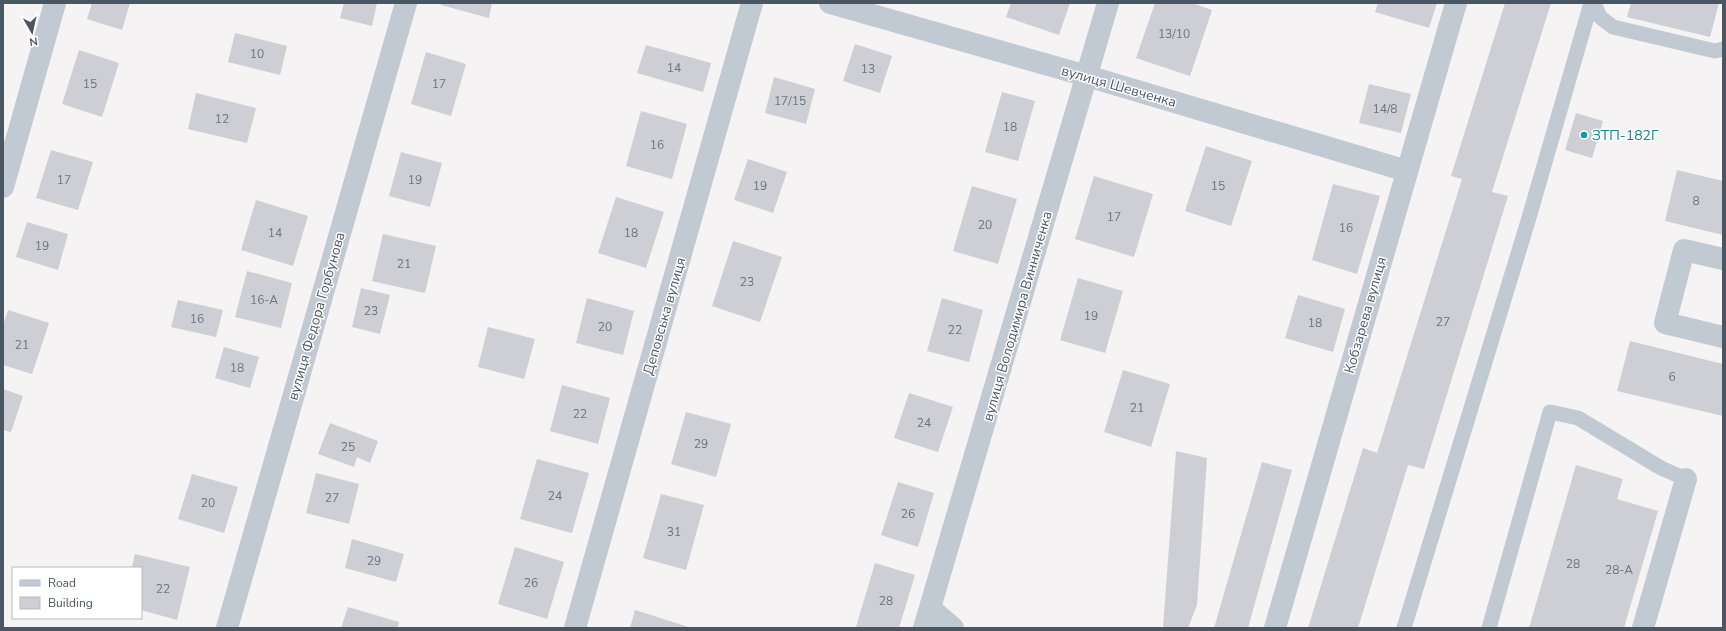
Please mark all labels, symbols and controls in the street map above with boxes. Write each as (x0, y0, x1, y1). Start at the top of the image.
north arrow (12, 12, 52, 52)
house number: 13/10 (1158, 26, 1190, 42)
text: N (28, 33, 39, 49)
house number: 10 (250, 46, 264, 62)
house number: 14 (667, 60, 681, 76)
house number: 13 (861, 61, 875, 77)
street label: вулиця Шевченка (1059, 61, 1179, 112)
house number: 15 (83, 76, 97, 92)
house number: 17 (432, 76, 446, 92)
house number: 17/15 (774, 93, 806, 109)
house number: 14/8 (1373, 101, 1398, 117)
house number: 12 (215, 111, 229, 127)
house number: 18 (1003, 119, 1017, 135)
place label: ЗТП-182Г (1592, 126, 1659, 145)
marker: ЗТП-182Г (1579, 130, 1589, 140)
house number: 16 (650, 137, 664, 153)
house number: 17 (57, 172, 71, 188)
house number: 19 (408, 172, 422, 188)
house number: 19 (753, 178, 767, 194)
house number: 15 (1211, 178, 1225, 194)
house number: 8 (1692, 193, 1700, 209)
street label: вулиця Володимира Винниченка (978, 209, 1057, 423)
house number: 17 (1107, 209, 1121, 225)
house number: 20 (978, 217, 992, 233)
house number: 16 (1339, 220, 1353, 236)
house number: 14 (268, 225, 282, 241)
house number: 18 (624, 225, 638, 241)
street label: вулиця Федора Горбунова (283, 230, 350, 402)
house number: 19 (35, 238, 49, 254)
street label: Деповська вулиця (639, 255, 690, 377)
street label: Кобзарева вулиця (1340, 255, 1391, 376)
house number: 21 (397, 256, 411, 272)
house number: 23 (740, 274, 754, 290)
house number: 16-А (250, 292, 278, 308)
house number: 23 (364, 303, 378, 319)
house number: 19 (1084, 308, 1098, 324)
house number: 16 (190, 311, 204, 327)
house number: 27 (1436, 314, 1450, 330)
house number: 18 (1308, 315, 1322, 331)
house number: 20 (598, 319, 612, 335)
house number: 22 (948, 322, 962, 338)
house number: 21 (15, 337, 29, 353)
house number: 18 (230, 360, 244, 376)
house number: 6 (1668, 369, 1676, 385)
house number: 21 (1130, 400, 1144, 416)
house number: 22 (573, 406, 587, 422)
house number: 24 (917, 415, 931, 431)
house number: 29 (694, 436, 708, 452)
house number: 25 (341, 439, 355, 455)
house number: 24 (548, 488, 562, 504)
house number: 27 (325, 490, 339, 506)
house number: 20 (201, 495, 215, 511)
house number: 26 (901, 506, 915, 522)
house number: 31 (667, 524, 681, 540)
house number: 29 (367, 553, 381, 569)
house number: 28 (1566, 556, 1580, 572)
house number: 28-А (1605, 562, 1633, 578)
legend (12, 567, 142, 619)
text: Road (48, 575, 76, 591)
house number: 26 (524, 575, 538, 591)
house number: 22 (156, 581, 170, 597)
house number: 28 (879, 593, 893, 609)
text: Building (48, 595, 93, 611)

